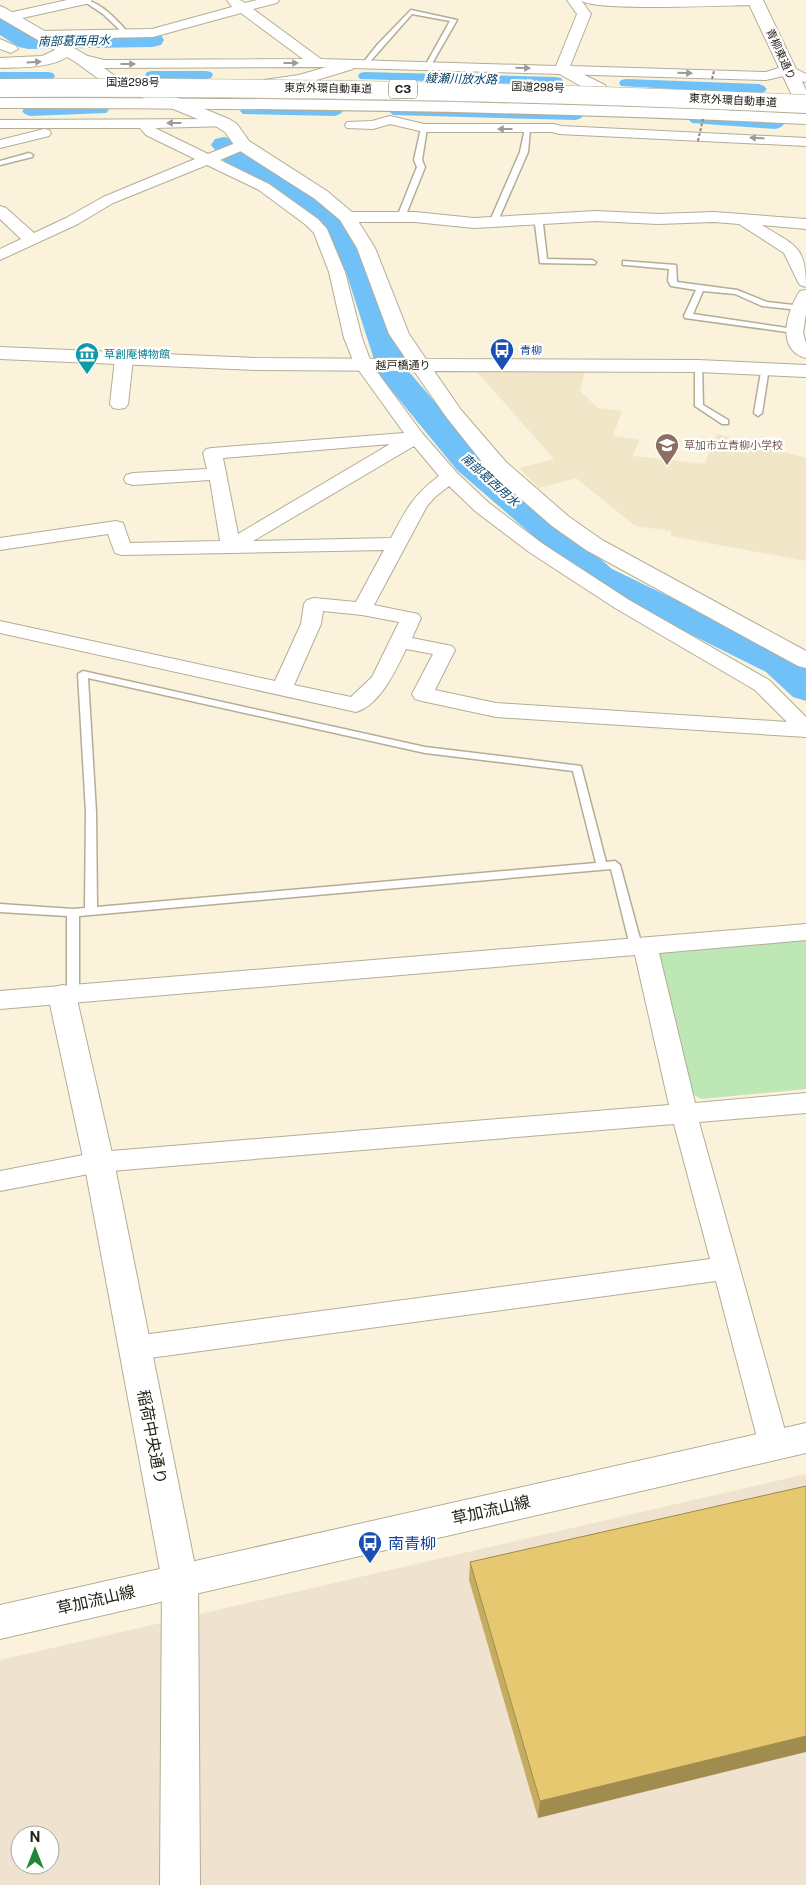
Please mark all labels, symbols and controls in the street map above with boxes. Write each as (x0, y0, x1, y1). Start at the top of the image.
street label: 青柳東通り (764, 27, 798, 81)
water label: 南部葛西用水 (38, 33, 112, 49)
one-way arrow (27, 57, 43, 65)
one-way arrow (283, 59, 299, 67)
one-way arrow (120, 60, 136, 68)
one-way arrow (515, 64, 531, 72)
one-way arrow (678, 70, 694, 78)
water label: 綾瀬川放水路 (425, 71, 498, 87)
street label: 国道298号 (106, 76, 160, 88)
road number: C3 (389, 80, 417, 98)
street label: 国道298号 (511, 80, 565, 94)
street label: 東京外環自動車道 (284, 81, 372, 95)
street label: 東京外環自動車道 (689, 92, 777, 108)
one-way arrow (166, 119, 182, 127)
one-way arrow (497, 125, 513, 133)
one-way arrow (749, 134, 765, 142)
bus stop icon: 青柳 (489, 337, 515, 371)
museum icon: 草創庵博物館 (74, 341, 100, 375)
place label: 青柳 (520, 344, 542, 356)
place label: 草創庵博物館 (104, 348, 170, 360)
street label: 越戸橋通り (376, 359, 431, 371)
school or university icon: 草加市立青柳小学校 (654, 432, 680, 466)
place label: 草加市立青柳小学校 (684, 439, 783, 451)
water label: 南部葛西用水 (459, 451, 523, 511)
street label: 稲荷中央通り (134, 1388, 170, 1486)
street label: 草加流山線 (450, 1492, 532, 1528)
bus stop icon: 南青柳 (357, 1530, 383, 1564)
place label: 南青柳 (388, 1534, 436, 1553)
street label: 草加流山線 (55, 1582, 137, 1618)
north arrow (10, 1825, 60, 1875)
text: N (30, 1829, 40, 1845)

